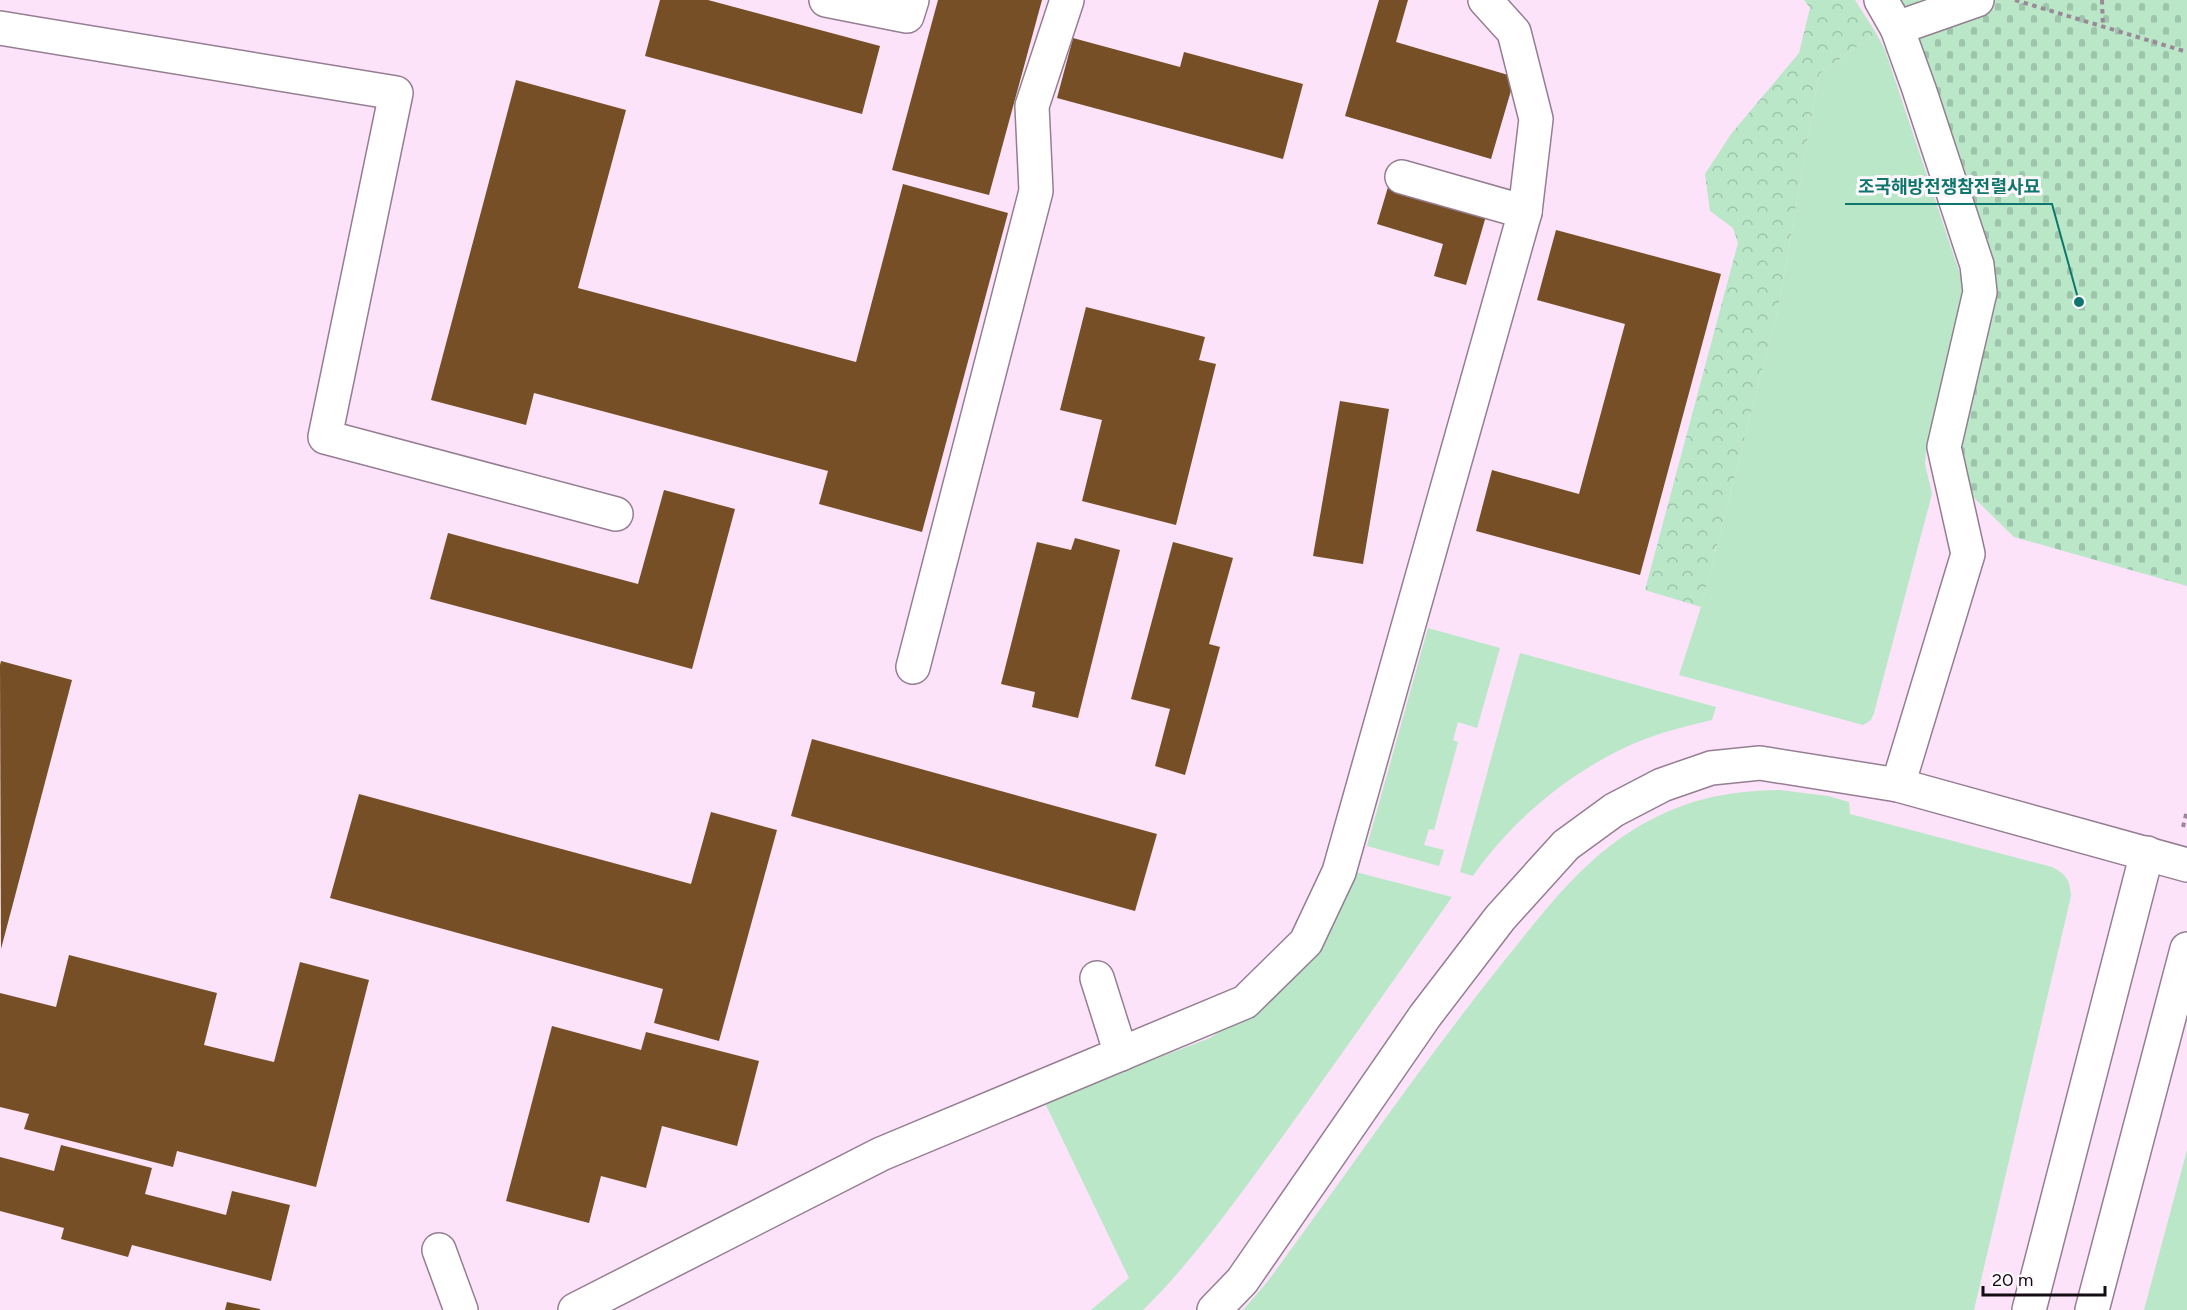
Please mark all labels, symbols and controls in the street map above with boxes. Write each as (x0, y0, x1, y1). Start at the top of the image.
callout: 조국해방전쟁참전렬사묘 (1845, 168, 2052, 204)
text: 조국해방전쟁참전렬사묘 (1858, 176, 2041, 198)
scale bar (1983, 1259, 2104, 1297)
text: 20 m (1992, 1269, 2033, 1291)

